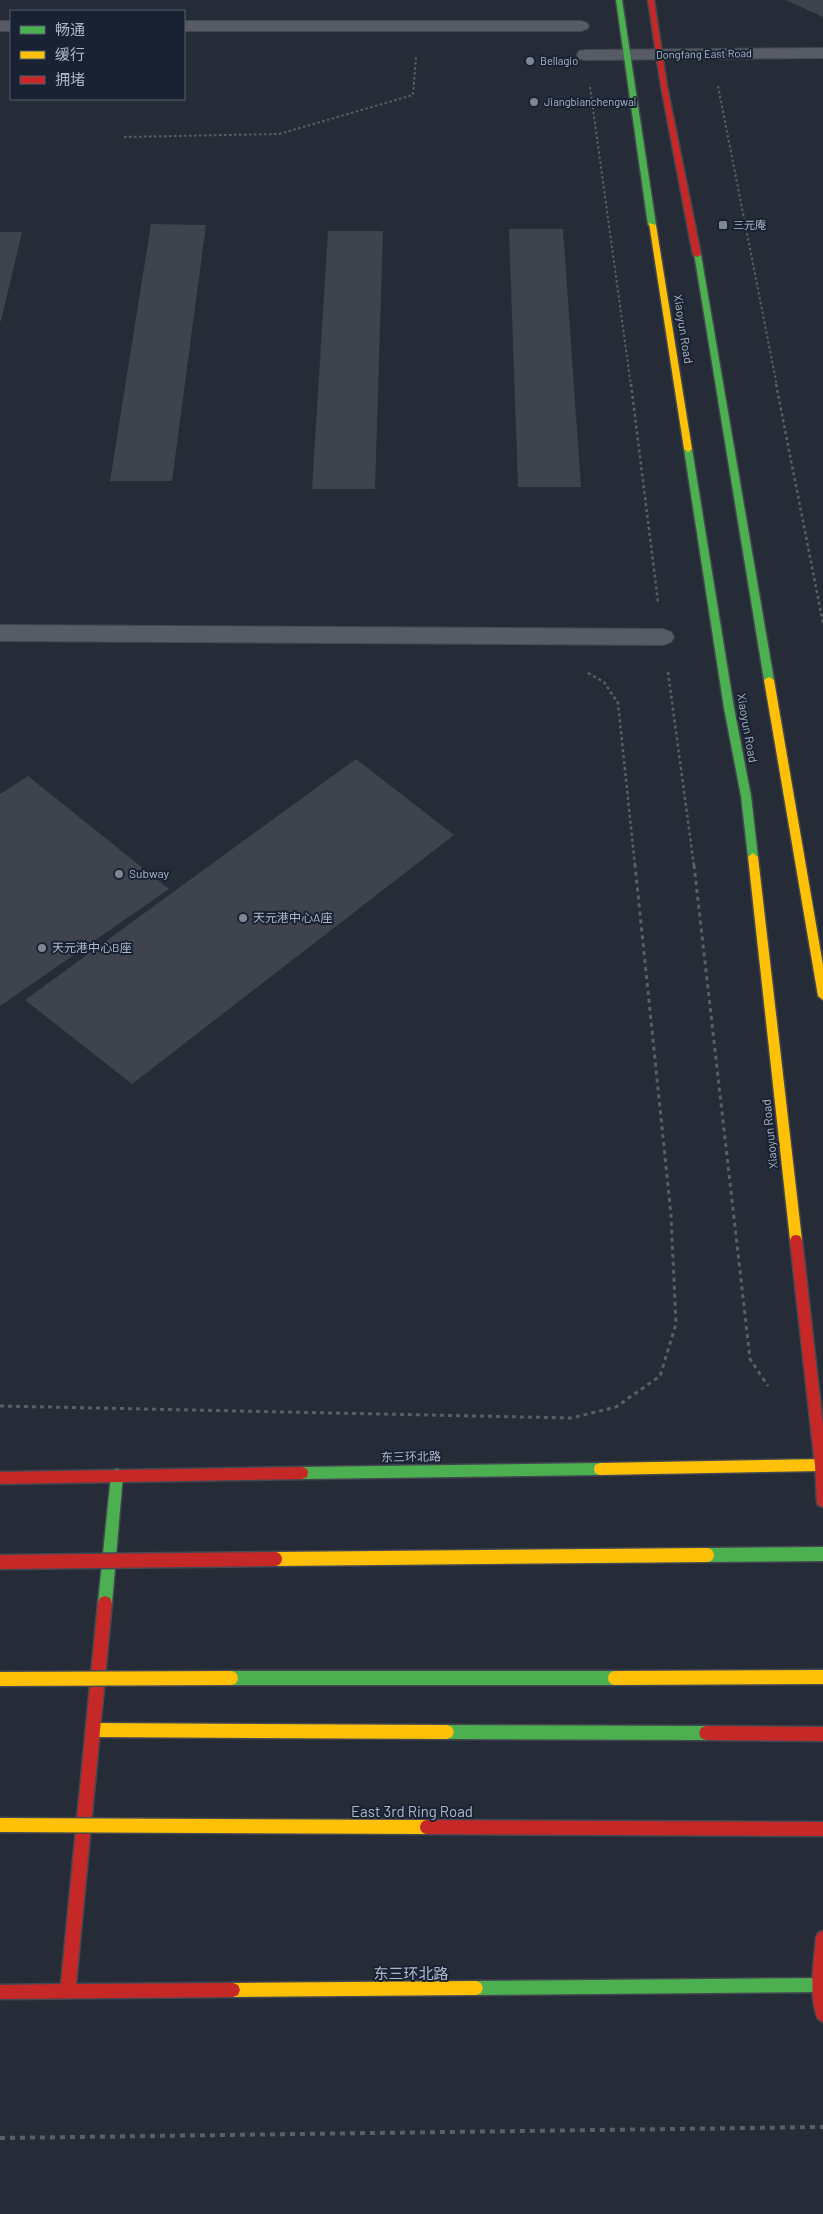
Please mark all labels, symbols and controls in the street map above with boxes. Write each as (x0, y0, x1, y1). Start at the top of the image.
legend (10, 10, 185, 100)
text: 畅通 (55, 20, 85, 38)
text: 缓行 (55, 45, 85, 63)
street label: Dongfang East Road (656, 46, 752, 61)
place label: Bellagio (540, 54, 578, 67)
marker: Bellagio (524, 55, 536, 67)
text: 拥堵 (55, 70, 85, 88)
place label: Jiangbianchengwai (544, 95, 637, 108)
marker: Jiangbianchengwai (528, 96, 540, 108)
place label: 三元庵 (733, 218, 766, 231)
marker: 三元庵 (717, 219, 729, 231)
street label: Xiaoyun Road (672, 293, 696, 364)
street label: Xiaoyun Road (735, 692, 761, 763)
place label: Subway (129, 866, 169, 880)
marker: Subway (113, 868, 125, 880)
place label: 天元港中心A座 (253, 910, 332, 924)
marker: 天元港中心A座 (237, 912, 249, 924)
place label: 天元港中心B座 (52, 940, 132, 954)
marker: 天元港中心B座 (36, 942, 48, 954)
street label: Xiaoyun Road (758, 1099, 780, 1170)
street label: 东三环北路 (381, 1448, 441, 1464)
street label: East 3rd Ring Road (351, 1802, 473, 1820)
street label: 东三环北路 (373, 1964, 449, 1982)

